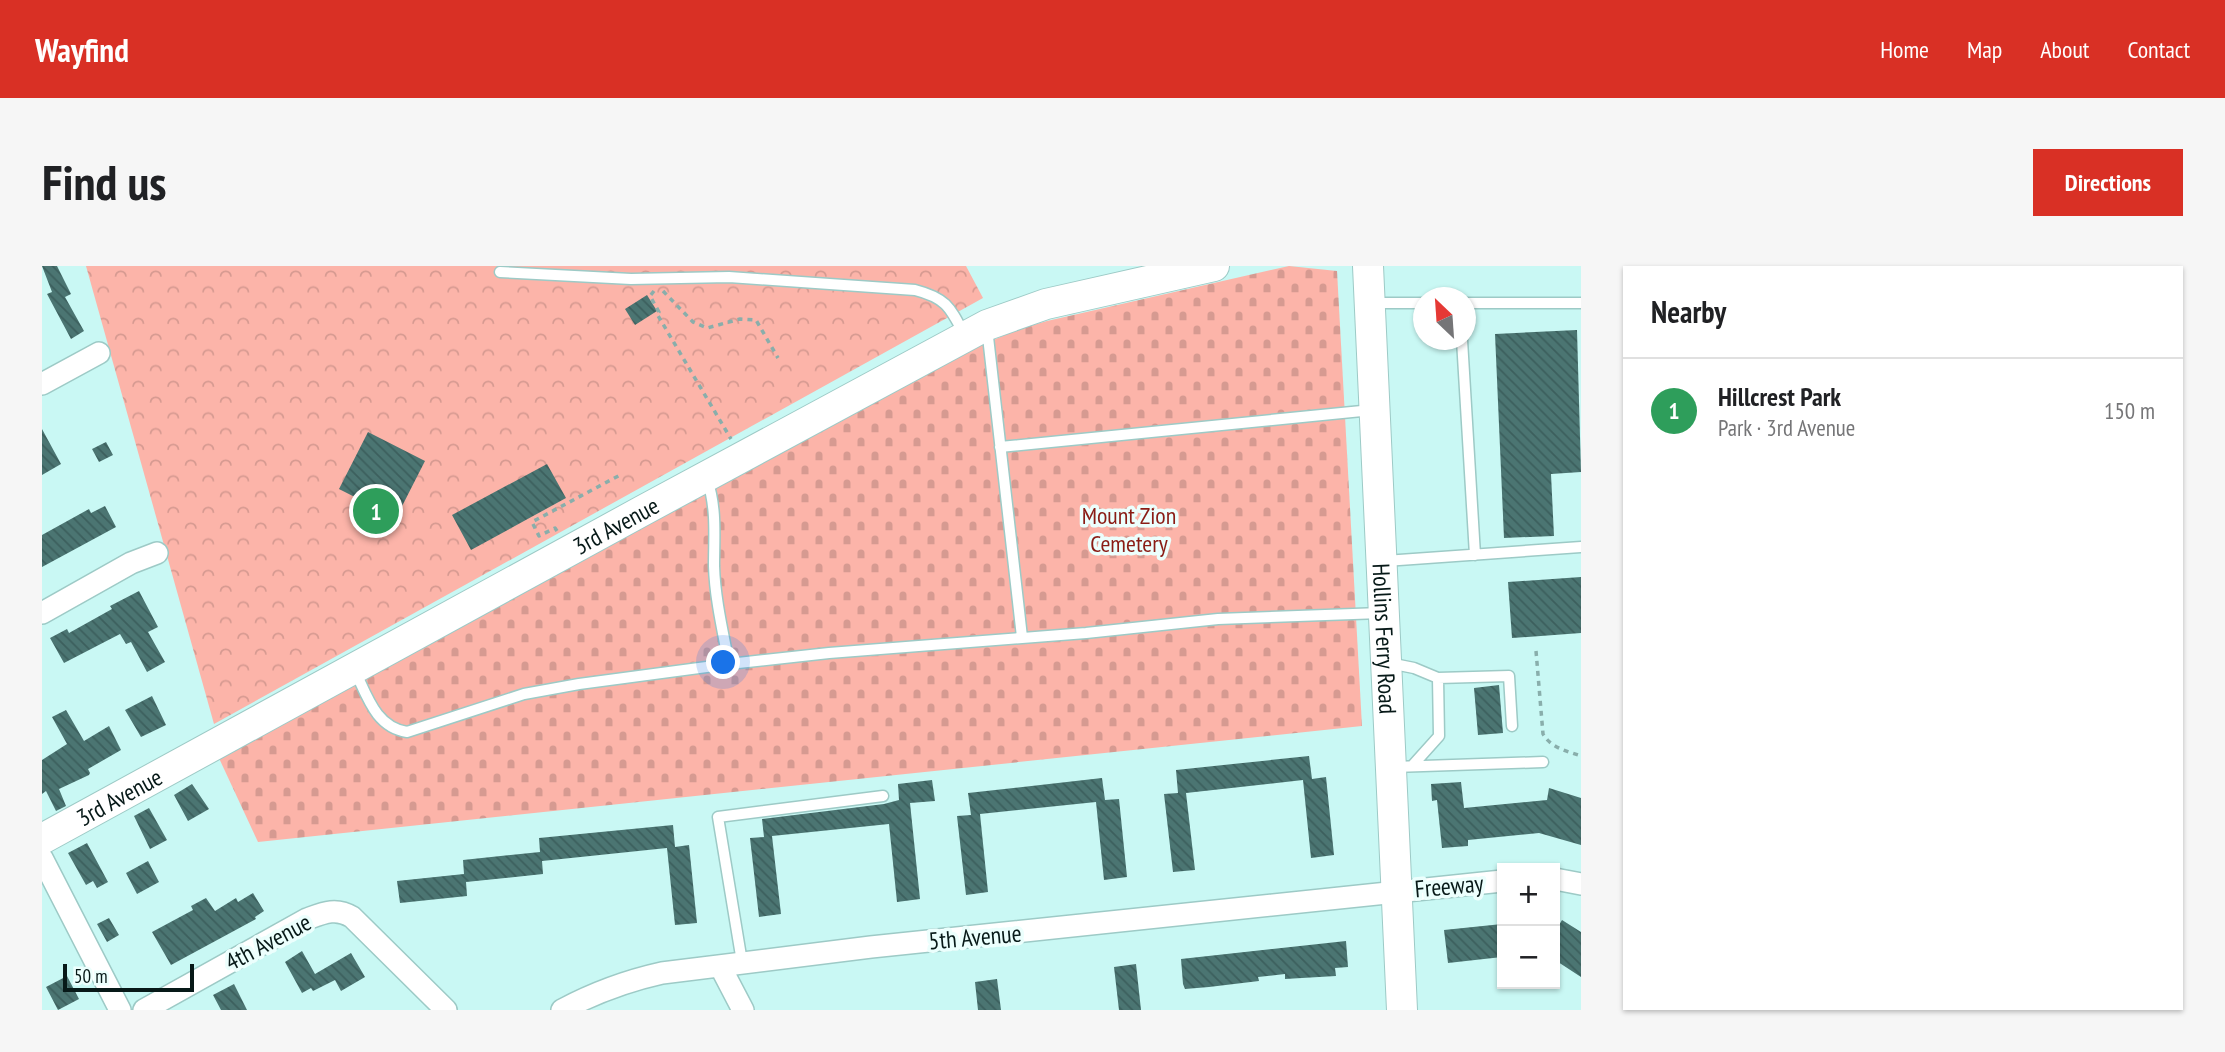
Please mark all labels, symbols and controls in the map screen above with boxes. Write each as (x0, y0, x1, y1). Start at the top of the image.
text: Wayfind (35, 28, 129, 71)
text: Home (1880, 34, 1929, 65)
text: Map (1967, 34, 2002, 65)
text: About (2040, 34, 2089, 65)
text: Contact (2127, 34, 2190, 65)
button: Directions (2033, 149, 2183, 216)
text: Find us (42, 150, 166, 214)
north arrow (1413, 287, 1476, 350)
text: Nearby (1651, 292, 1726, 331)
text: Hillcrest Park (1718, 380, 1841, 413)
text: 1 (1669, 396, 1680, 425)
text: 150 m (2104, 396, 2155, 425)
text: Park · 3rd Avenue (1718, 413, 1855, 442)
pin: 1 (353, 485, 399, 537)
street label: 3rd Avenue (568, 489, 664, 561)
park label: Mount Zion Cemetery (1082, 500, 1176, 559)
street label: Hollins Ferry Road (1366, 563, 1404, 715)
your location (706, 645, 740, 679)
street label: 3rd Avenue (71, 761, 167, 833)
map controls (1497, 863, 1560, 989)
button: + (1497, 863, 1560, 926)
street label: Freeway (1413, 868, 1485, 904)
street label: 4th Avenue (220, 906, 316, 978)
street label: 5th Avenue (927, 918, 1023, 956)
button: − (1497, 926, 1560, 989)
scale bar (63, 961, 194, 993)
text: 50 m (74, 964, 108, 988)

